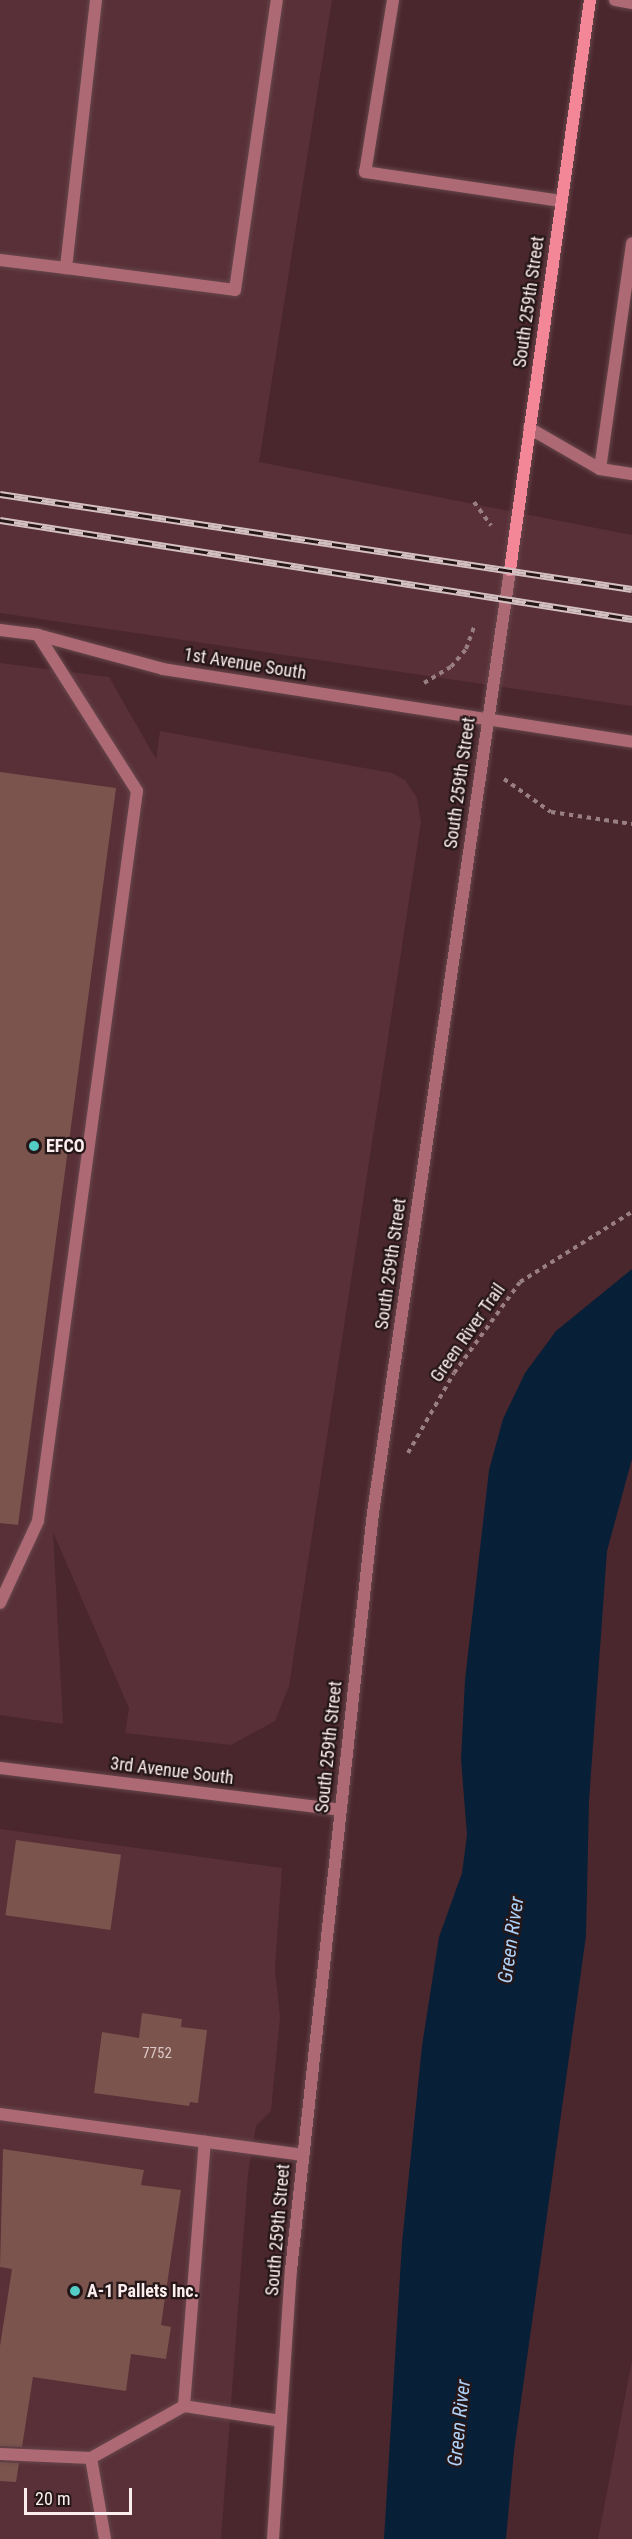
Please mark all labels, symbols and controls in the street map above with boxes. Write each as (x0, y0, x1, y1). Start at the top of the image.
street label: South 259th Street (509, 235, 549, 369)
street label: 1st Avenue South (182, 644, 308, 684)
street label: South 259th Street (440, 716, 480, 850)
place label: EFCO (46, 1135, 85, 1157)
marker: EFCO (27, 1139, 41, 1153)
street label: South 259th Street (371, 1197, 411, 1331)
street label: Green River Trail (426, 1279, 510, 1387)
street label: South 259th Street (311, 1680, 347, 1814)
street label: 3rd Avenue South (109, 1753, 235, 1789)
water label: Green River (493, 1895, 529, 1985)
house number: 7752 (142, 2045, 172, 2063)
street label: South 259th Street (261, 2163, 295, 2297)
place label: A-1 Pallets Inc. (87, 2280, 199, 2302)
marker: A-1 Pallets Inc. (68, 2284, 82, 2298)
water label: Green River (443, 2378, 475, 2468)
scale bar (27, 2476, 135, 2514)
text: 20 m (35, 2488, 70, 2509)

